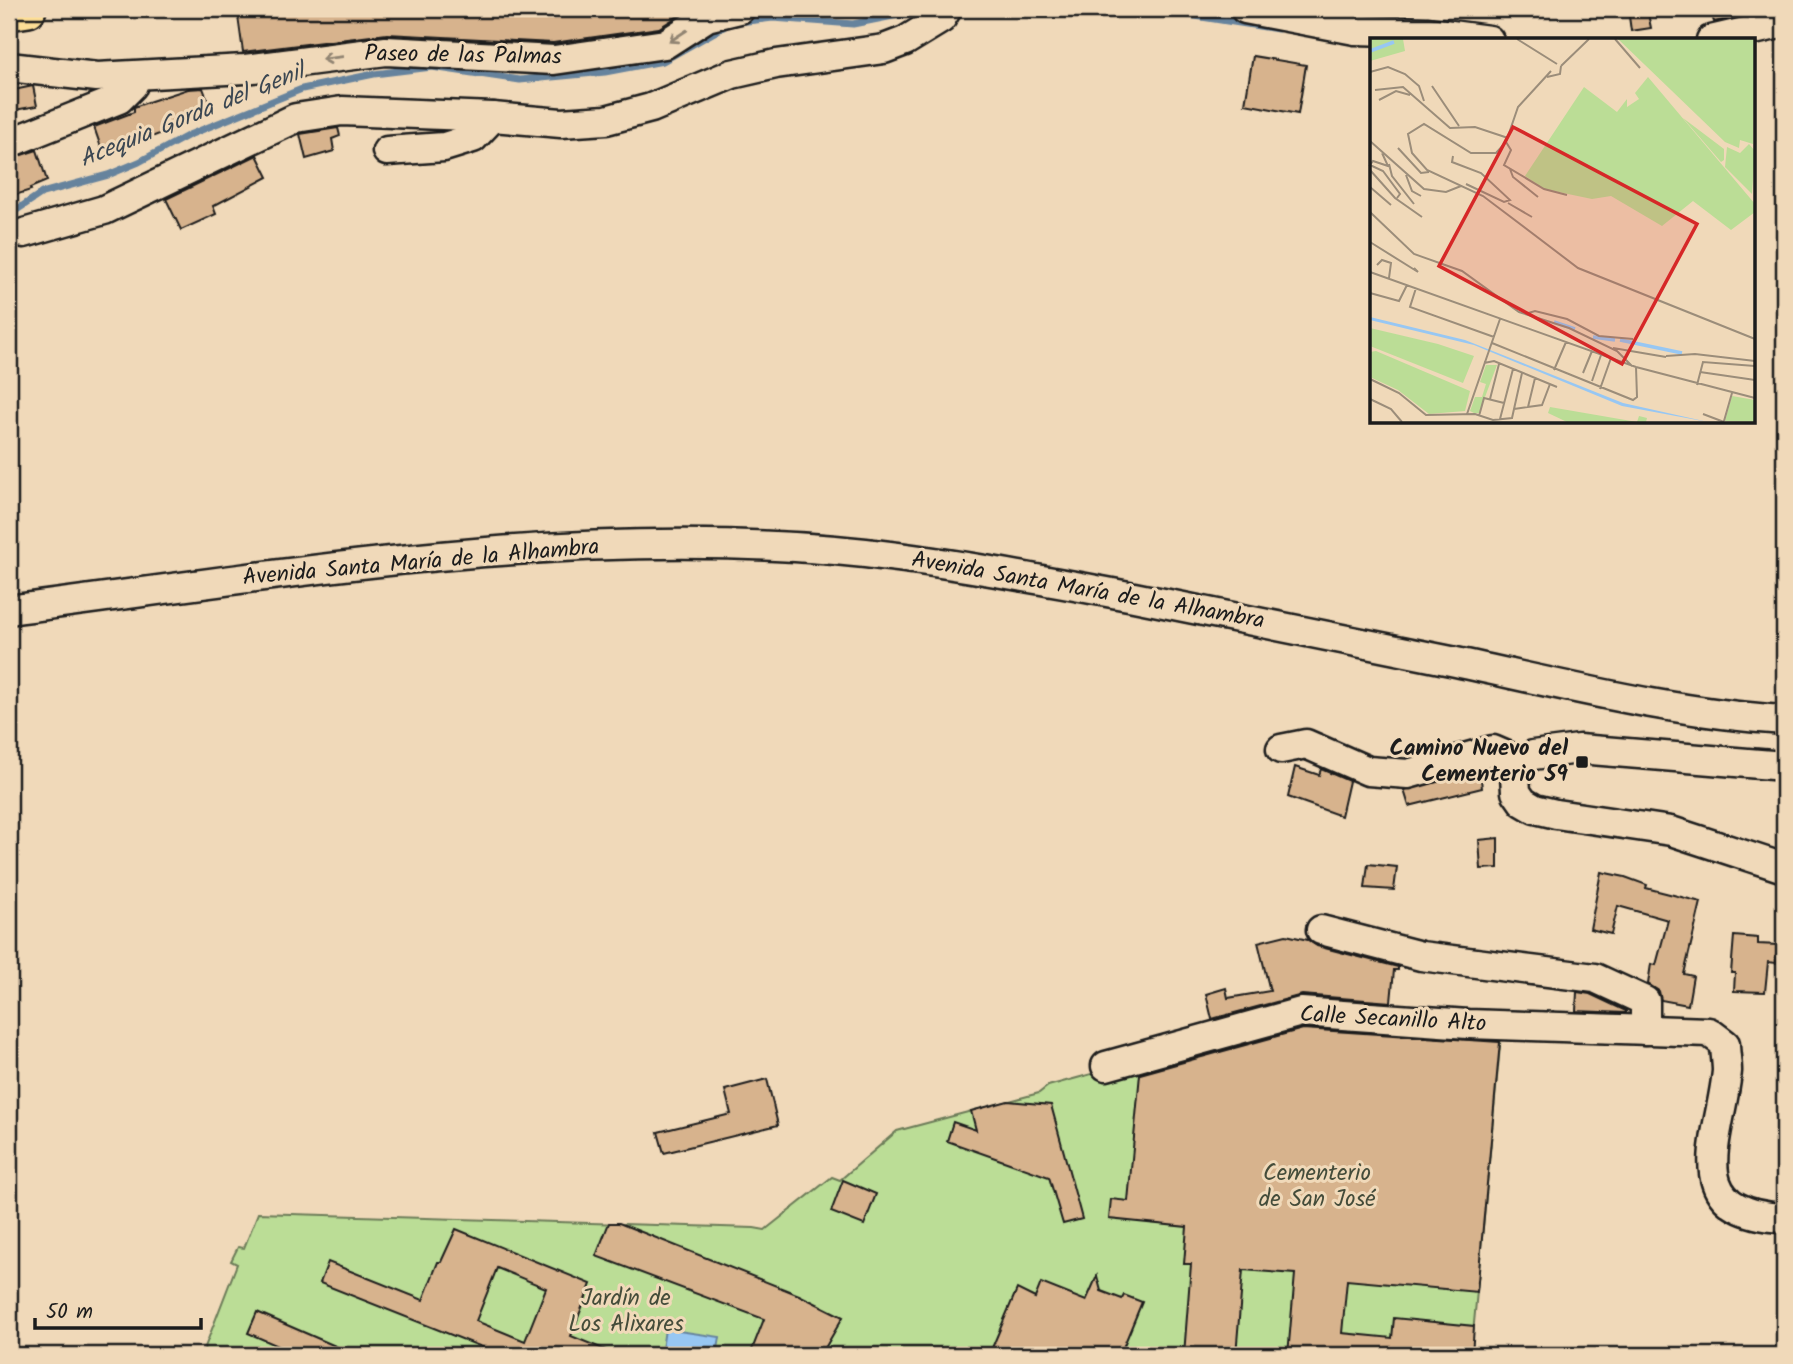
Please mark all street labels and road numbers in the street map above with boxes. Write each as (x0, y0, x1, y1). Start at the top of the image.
street label: Paseo de las Palmas (364, 36, 562, 76)
street label: Avenida Santa María de la Alhambra (241, 529, 601, 597)
street label: Avenida Santa María de la Alhambra (909, 542, 1267, 640)
street label: Calle Secanillo Alto (1299, 997, 1487, 1043)

